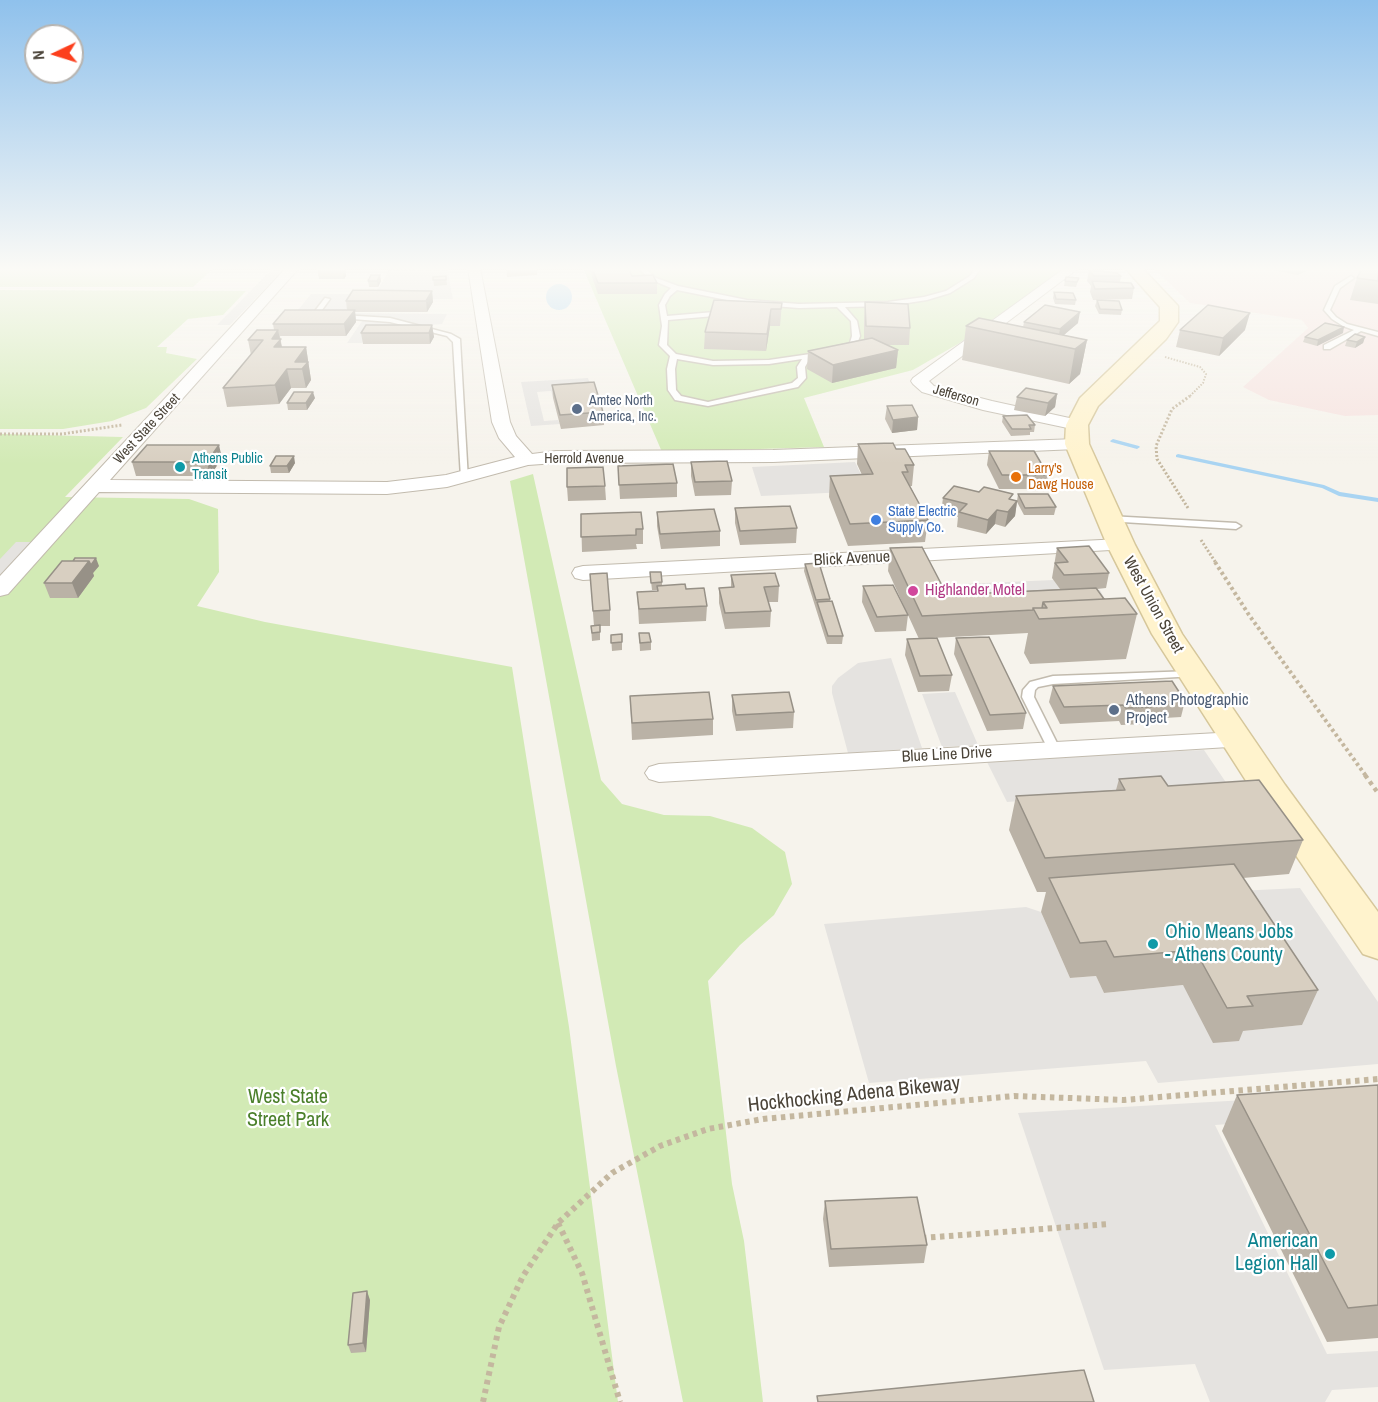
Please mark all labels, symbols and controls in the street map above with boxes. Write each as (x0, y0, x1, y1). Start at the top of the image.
north arrow (24, 24, 84, 84)
text: N (27, 50, 49, 61)
street label: Jefferson (931, 381, 981, 411)
street label: West State Street (110, 390, 184, 468)
place label: Amtec North America, Inc. (589, 393, 657, 425)
marker: Amtec North America, Inc. (570, 402, 584, 416)
place label: Athens Public Transit (192, 451, 263, 484)
street label: Herrold Avenue (544, 451, 624, 467)
marker: Athens Public Transit (173, 460, 187, 474)
place label: Larry's Dawg House (1028, 461, 1094, 494)
marker: Larry's Dawg House (1009, 470, 1023, 484)
place label: State Electric Supply Co. (888, 504, 956, 536)
marker: State Electric Supply Co. (869, 513, 883, 527)
street label: Blick Avenue (813, 547, 891, 571)
street label: West Union Street (1119, 554, 1187, 656)
place label: Highlander Motel (925, 581, 1025, 601)
marker: Highlander Motel (906, 584, 920, 598)
place label: Athens Photographic Project (1126, 691, 1249, 729)
marker: Athens Photographic Project (1107, 703, 1121, 717)
street label: Blue Line Drive (901, 743, 993, 767)
place label: Ohio Means Jobs - Athens County (1165, 921, 1294, 968)
marker: Ohio Means Jobs - Athens County (1146, 937, 1160, 951)
street label: Hockhocking Adena Bikeway (747, 1072, 961, 1118)
park label: West State Street Park (247, 1086, 329, 1133)
place label: American Legion Hall (1235, 1230, 1318, 1277)
marker: American Legion Hall (1323, 1247, 1337, 1261)

